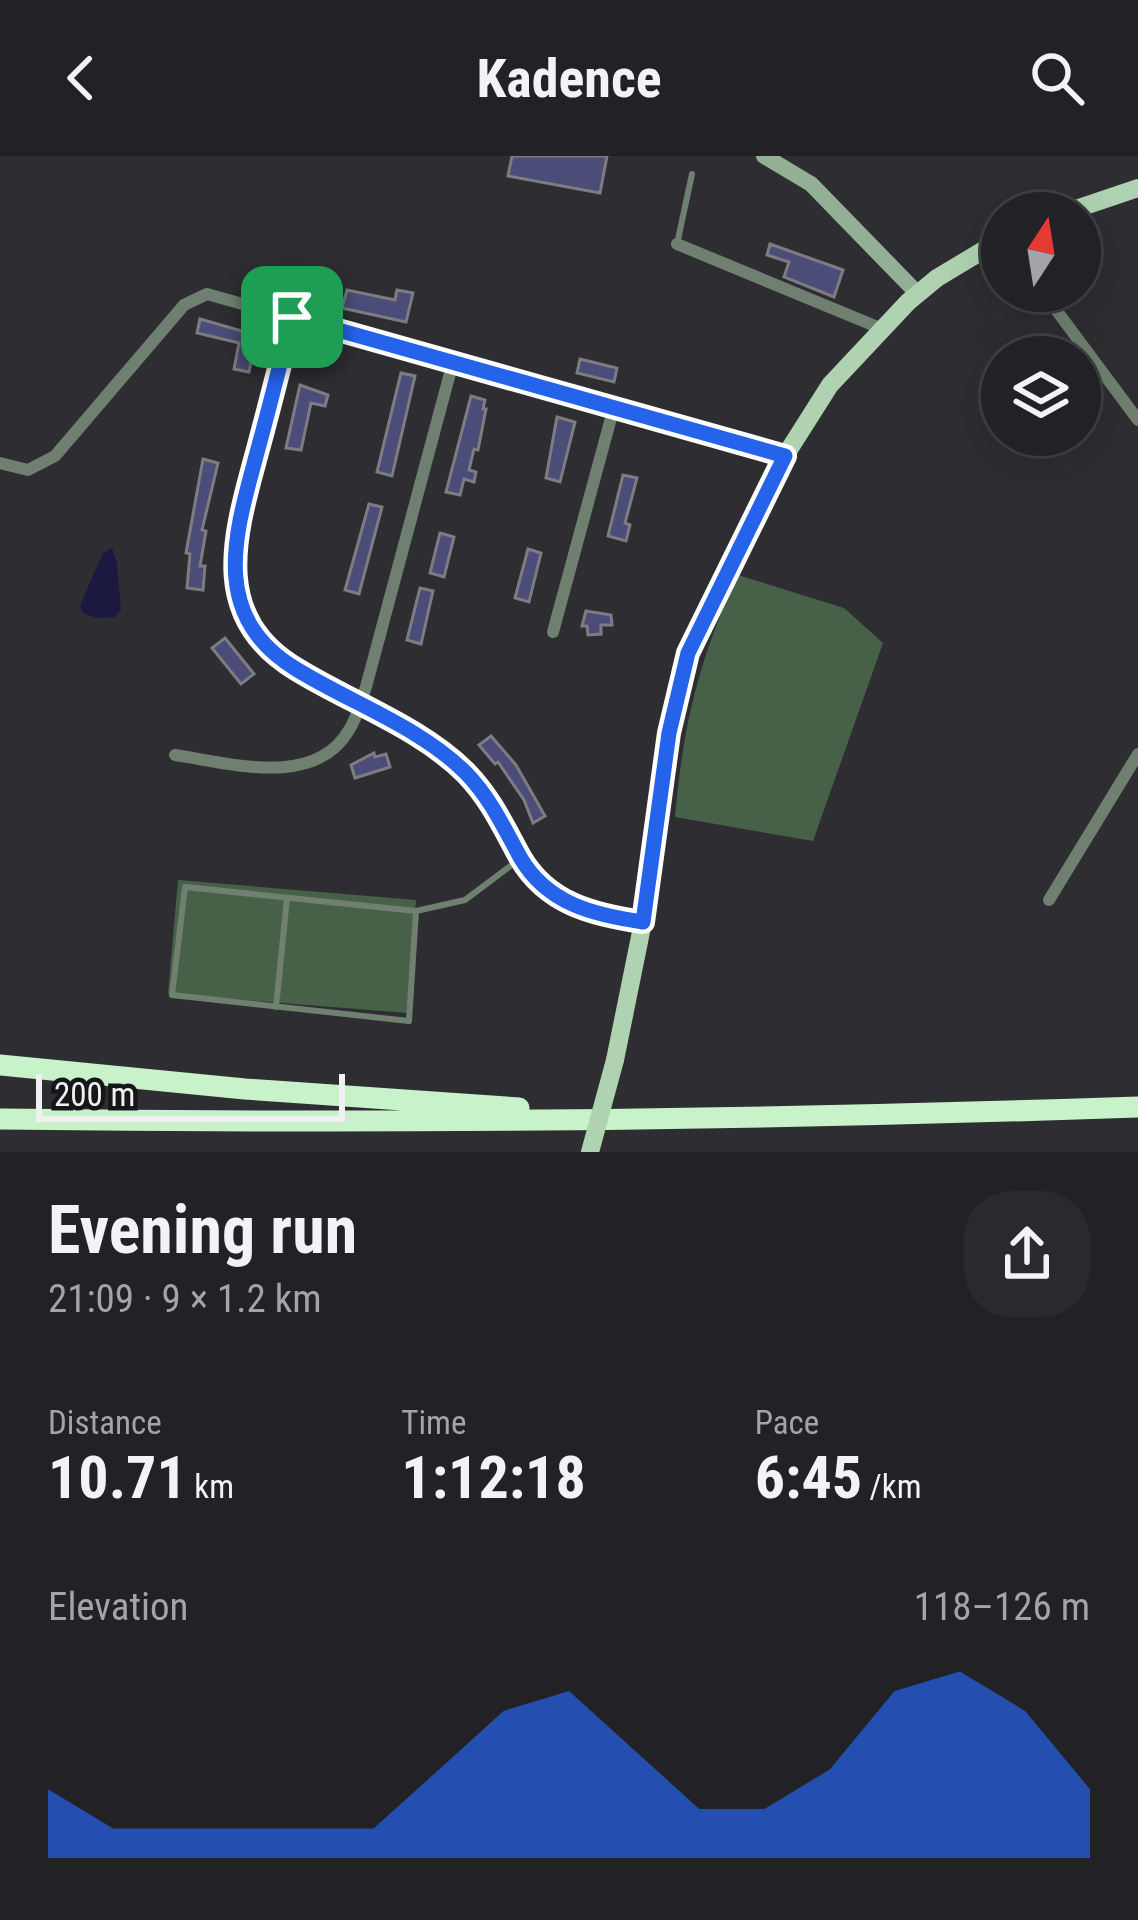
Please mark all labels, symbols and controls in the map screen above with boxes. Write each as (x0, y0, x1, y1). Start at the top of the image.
icon: back (48, 45, 114, 111)
icon: search (1024, 45, 1090, 111)
text: Kadence (476, 47, 662, 110)
north arrow (981, 192, 1101, 312)
map controls (981, 192, 1101, 456)
pin (241, 266, 343, 368)
icon: arrive (259, 284, 325, 350)
button: layers (981, 336, 1101, 456)
scale bar (36, 1068, 345, 1121)
text: 200 m (54, 1075, 135, 1114)
button: share (964, 1191, 1090, 1317)
text: Evening run (48, 1192, 357, 1269)
text: 21:09 · 9 × 1.2 km (48, 1276, 322, 1322)
text: Distance (48, 1403, 162, 1442)
text: Time (401, 1403, 466, 1442)
text: Pace (755, 1403, 819, 1442)
text: 10.71 (48, 1442, 187, 1513)
text: 1:12:18 (401, 1442, 586, 1513)
text: 6:45 (755, 1442, 862, 1513)
text: km (187, 1467, 234, 1506)
text: /km (862, 1467, 922, 1506)
text: Elevation (48, 1584, 188, 1630)
text: 118–126 m (914, 1584, 1090, 1630)

